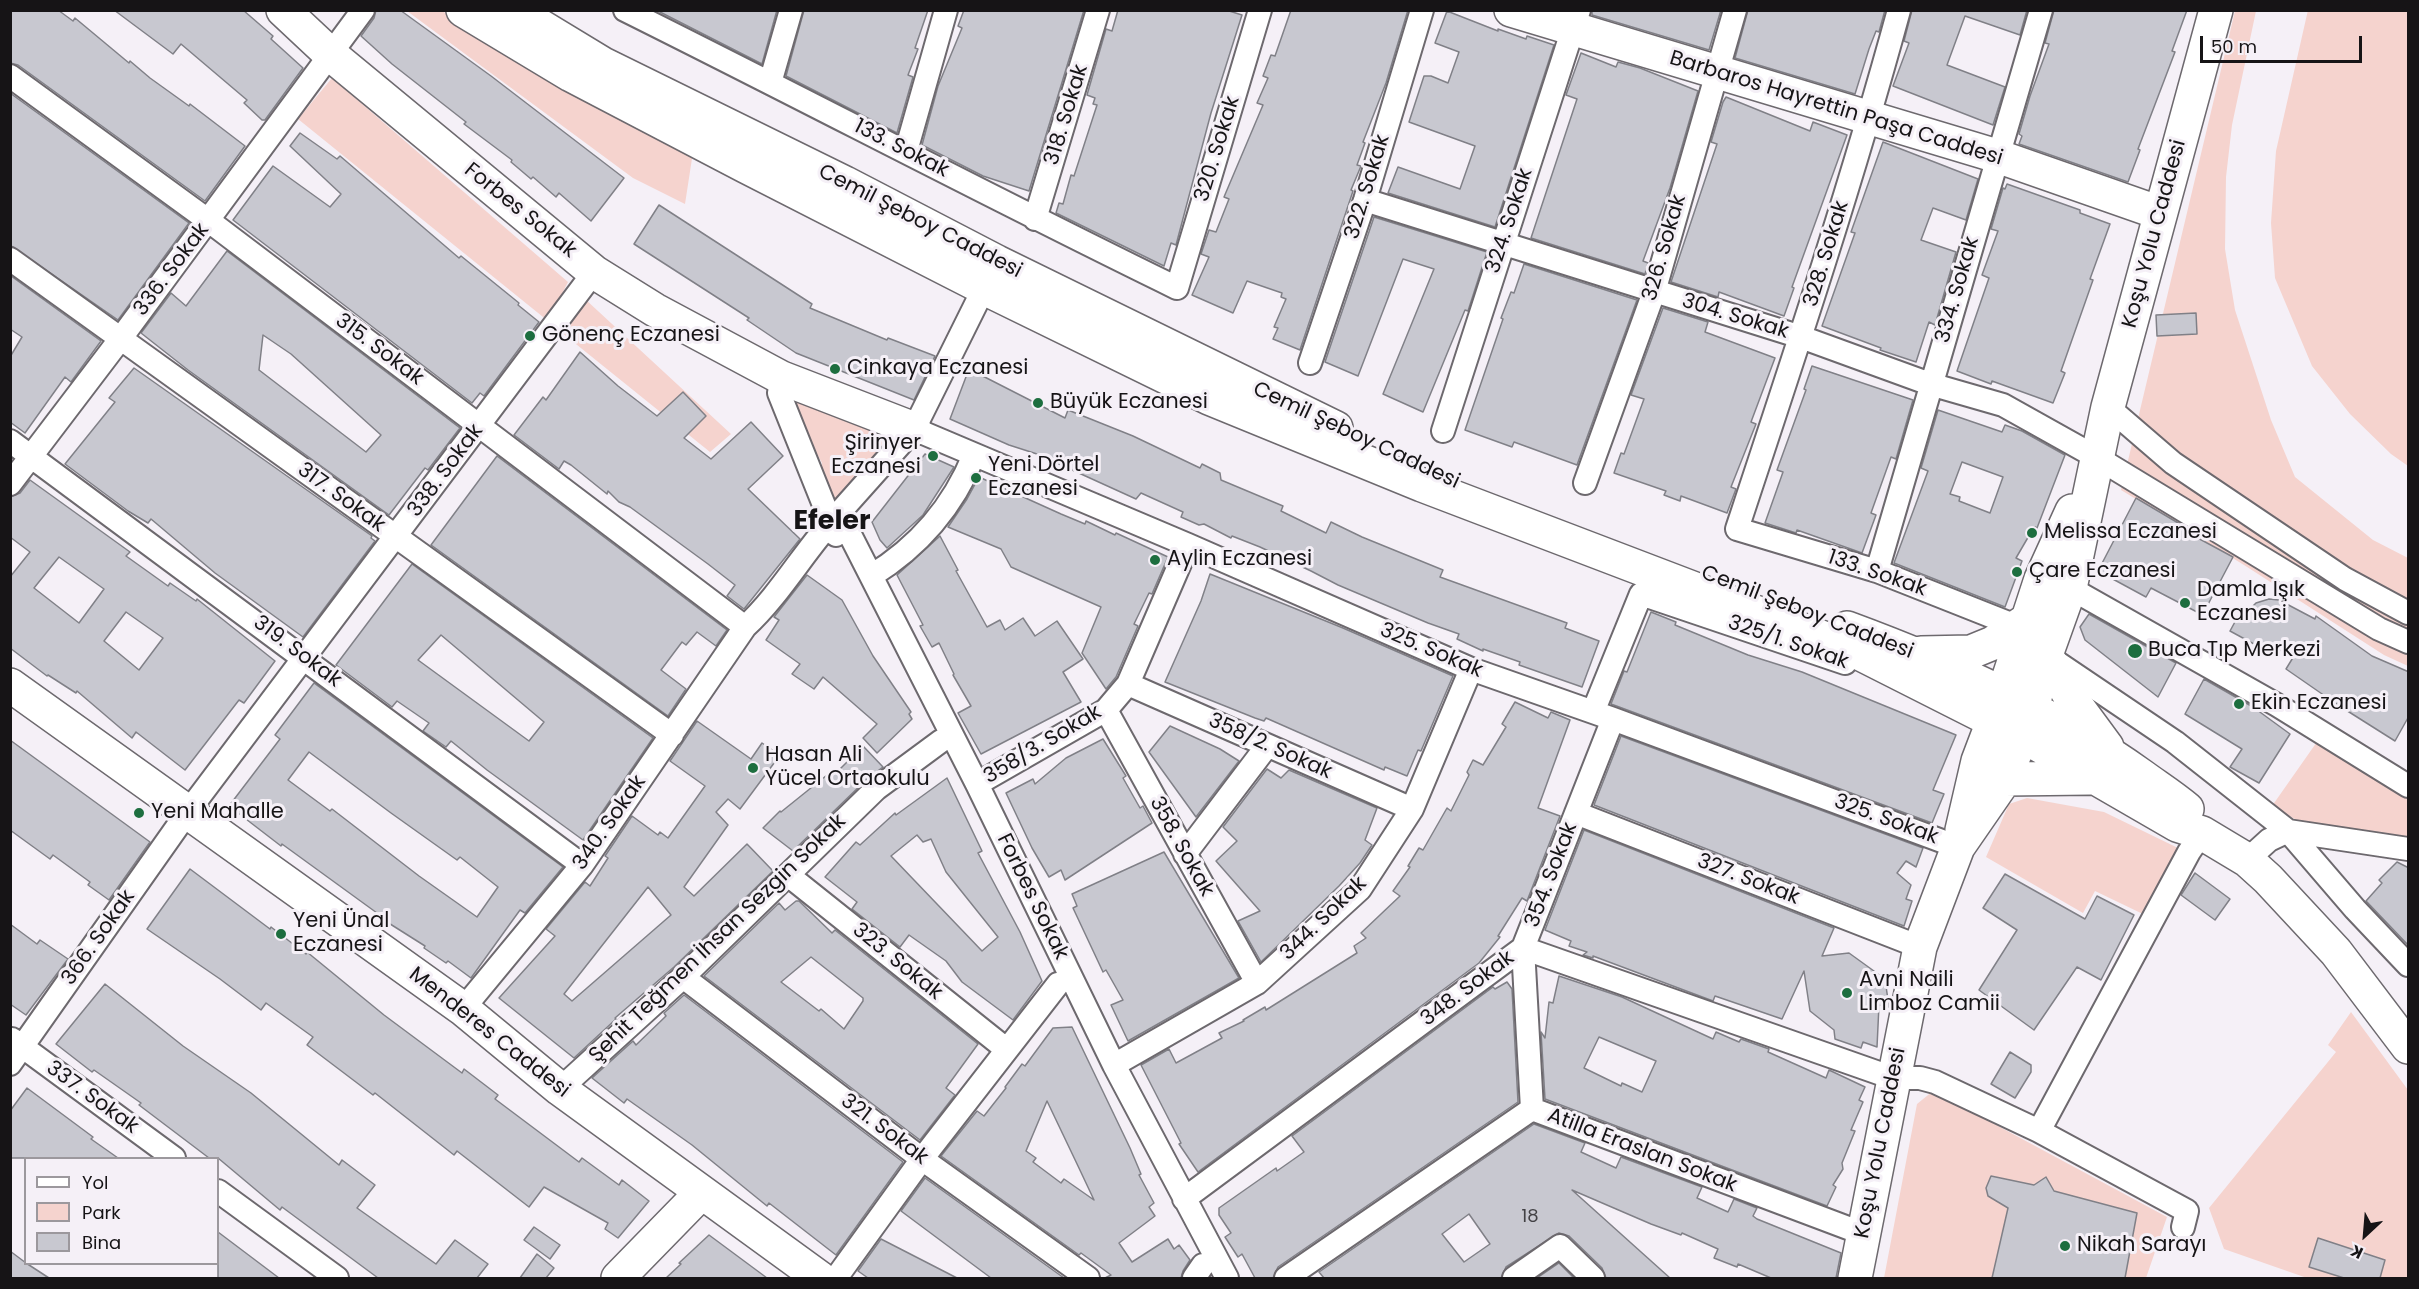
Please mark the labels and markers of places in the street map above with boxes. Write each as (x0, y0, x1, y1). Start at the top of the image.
place label: Gönenç Eczanesi (542, 323, 720, 349)
marker: Gönenç Eczanesi (523, 329, 537, 343)
place label: Cinkaya Eczanesi (847, 356, 1028, 382)
marker: Cinkaya Eczanesi (828, 362, 842, 376)
place label: Büyük Eczanesi (1050, 390, 1208, 416)
marker: Büyük Eczanesi (1031, 396, 1045, 410)
place label: Şirinyer Eczanesi (831, 431, 921, 481)
marker: Şirinyer Eczanesi (926, 449, 940, 463)
place label: Yeni Dörtel Eczanesi (988, 453, 1099, 503)
marker: Yeni Dörtel Eczanesi (969, 471, 983, 485)
place label: Melissa Eczanesi (2044, 520, 2217, 546)
marker: Melissa Eczanesi (2025, 526, 2039, 540)
place label: Aylin Eczanesi (1167, 547, 1312, 573)
marker: Aylin Eczanesi (1148, 553, 1162, 567)
place label: Çare Eczanesi (2029, 559, 2176, 585)
marker: Çare Eczanesi (2010, 565, 2024, 579)
place label: Damla Işık Eczanesi (2197, 578, 2305, 628)
marker: Damla Işık Eczanesi (2178, 596, 2192, 610)
place label: Buca Tıp Merkezi (2148, 638, 2321, 664)
marker: Buca Tıp Merkezi (2126, 642, 2144, 660)
place label: Ekin Eczanesi (2251, 691, 2387, 717)
marker: Ekin Eczanesi (2232, 697, 2246, 711)
place label: Hasan Ali Yücel Ortaokulu (765, 743, 930, 793)
marker: Hasan Ali Yücel Ortaokulu (746, 761, 760, 775)
place label: Yeni Mahalle (151, 800, 284, 826)
marker: Yeni Mahalle (132, 806, 146, 820)
place label: Yeni Ünal Eczanesi (293, 909, 389, 959)
marker: Yeni Ünal Eczanesi (274, 927, 288, 941)
place label: Avni Naili Limboz Camii (1859, 968, 2000, 1018)
marker: Avni Naili Limboz Camii (1840, 986, 1854, 1000)
place label: Nikah Sarayı (2077, 1233, 2207, 1259)
marker: Nikah Sarayı (2058, 1239, 2072, 1253)

